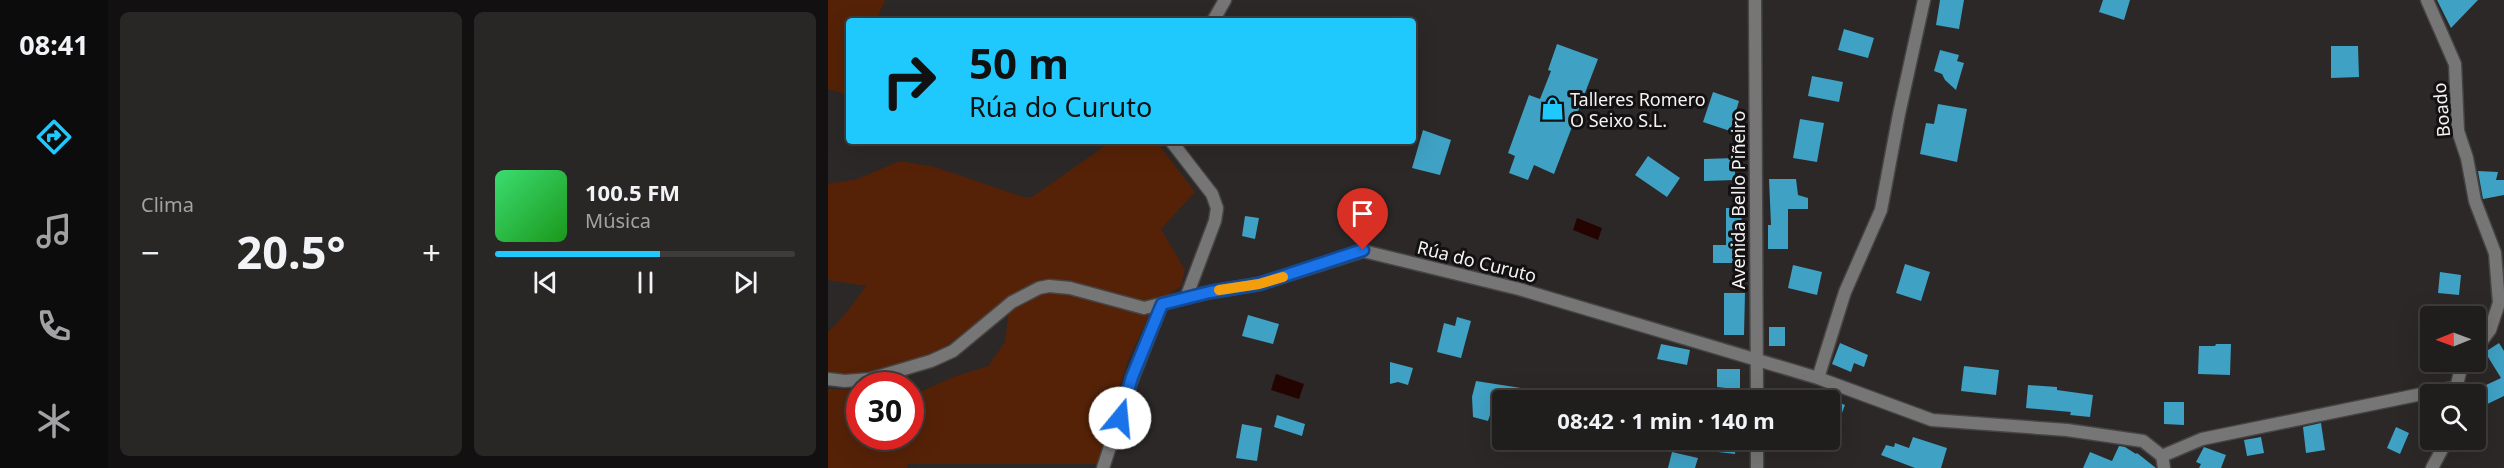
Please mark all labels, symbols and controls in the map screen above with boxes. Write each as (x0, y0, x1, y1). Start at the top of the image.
text: 08:41 (19, 26, 89, 63)
text: 50 m (969, 34, 1069, 91)
icon: right (870, 42, 948, 120)
street label: Boado (2427, 82, 2455, 138)
place label: Talleres Romero O Seixo S.L. (1570, 87, 1706, 132)
text: Rúa do Curuto (969, 88, 1152, 125)
shop icon: Talleres Romero O Seixo S.L. (1539, 96, 1565, 122)
street label: Avenida Bello Piñeiro (1726, 111, 1750, 289)
icon: directions (33, 116, 75, 158)
text: 100.5 FM (585, 177, 680, 207)
pin (1337, 188, 1388, 250)
text: Clima (141, 191, 194, 218)
icon: arrive (1346, 197, 1379, 230)
text: Música (585, 207, 651, 234)
icon: music (33, 210, 75, 252)
text: 20.5° (237, 221, 345, 282)
text: − (141, 230, 160, 275)
text: + (422, 230, 441, 275)
street label: Rúa do Curuto (1415, 235, 1539, 287)
icon: previous (529, 266, 562, 299)
icon: pause (629, 266, 662, 299)
icon: next (729, 266, 762, 299)
icon: phone (33, 305, 75, 347)
north arrow (2420, 306, 2486, 372)
map controls (2420, 306, 2486, 450)
speed limit sign: 30 (846, 372, 924, 450)
button: search (2420, 384, 2486, 450)
position arrow (1088, 386, 1152, 450)
icon: climate (33, 400, 75, 442)
text: 08:42 · 1 min · 140 m (1557, 405, 1775, 435)

